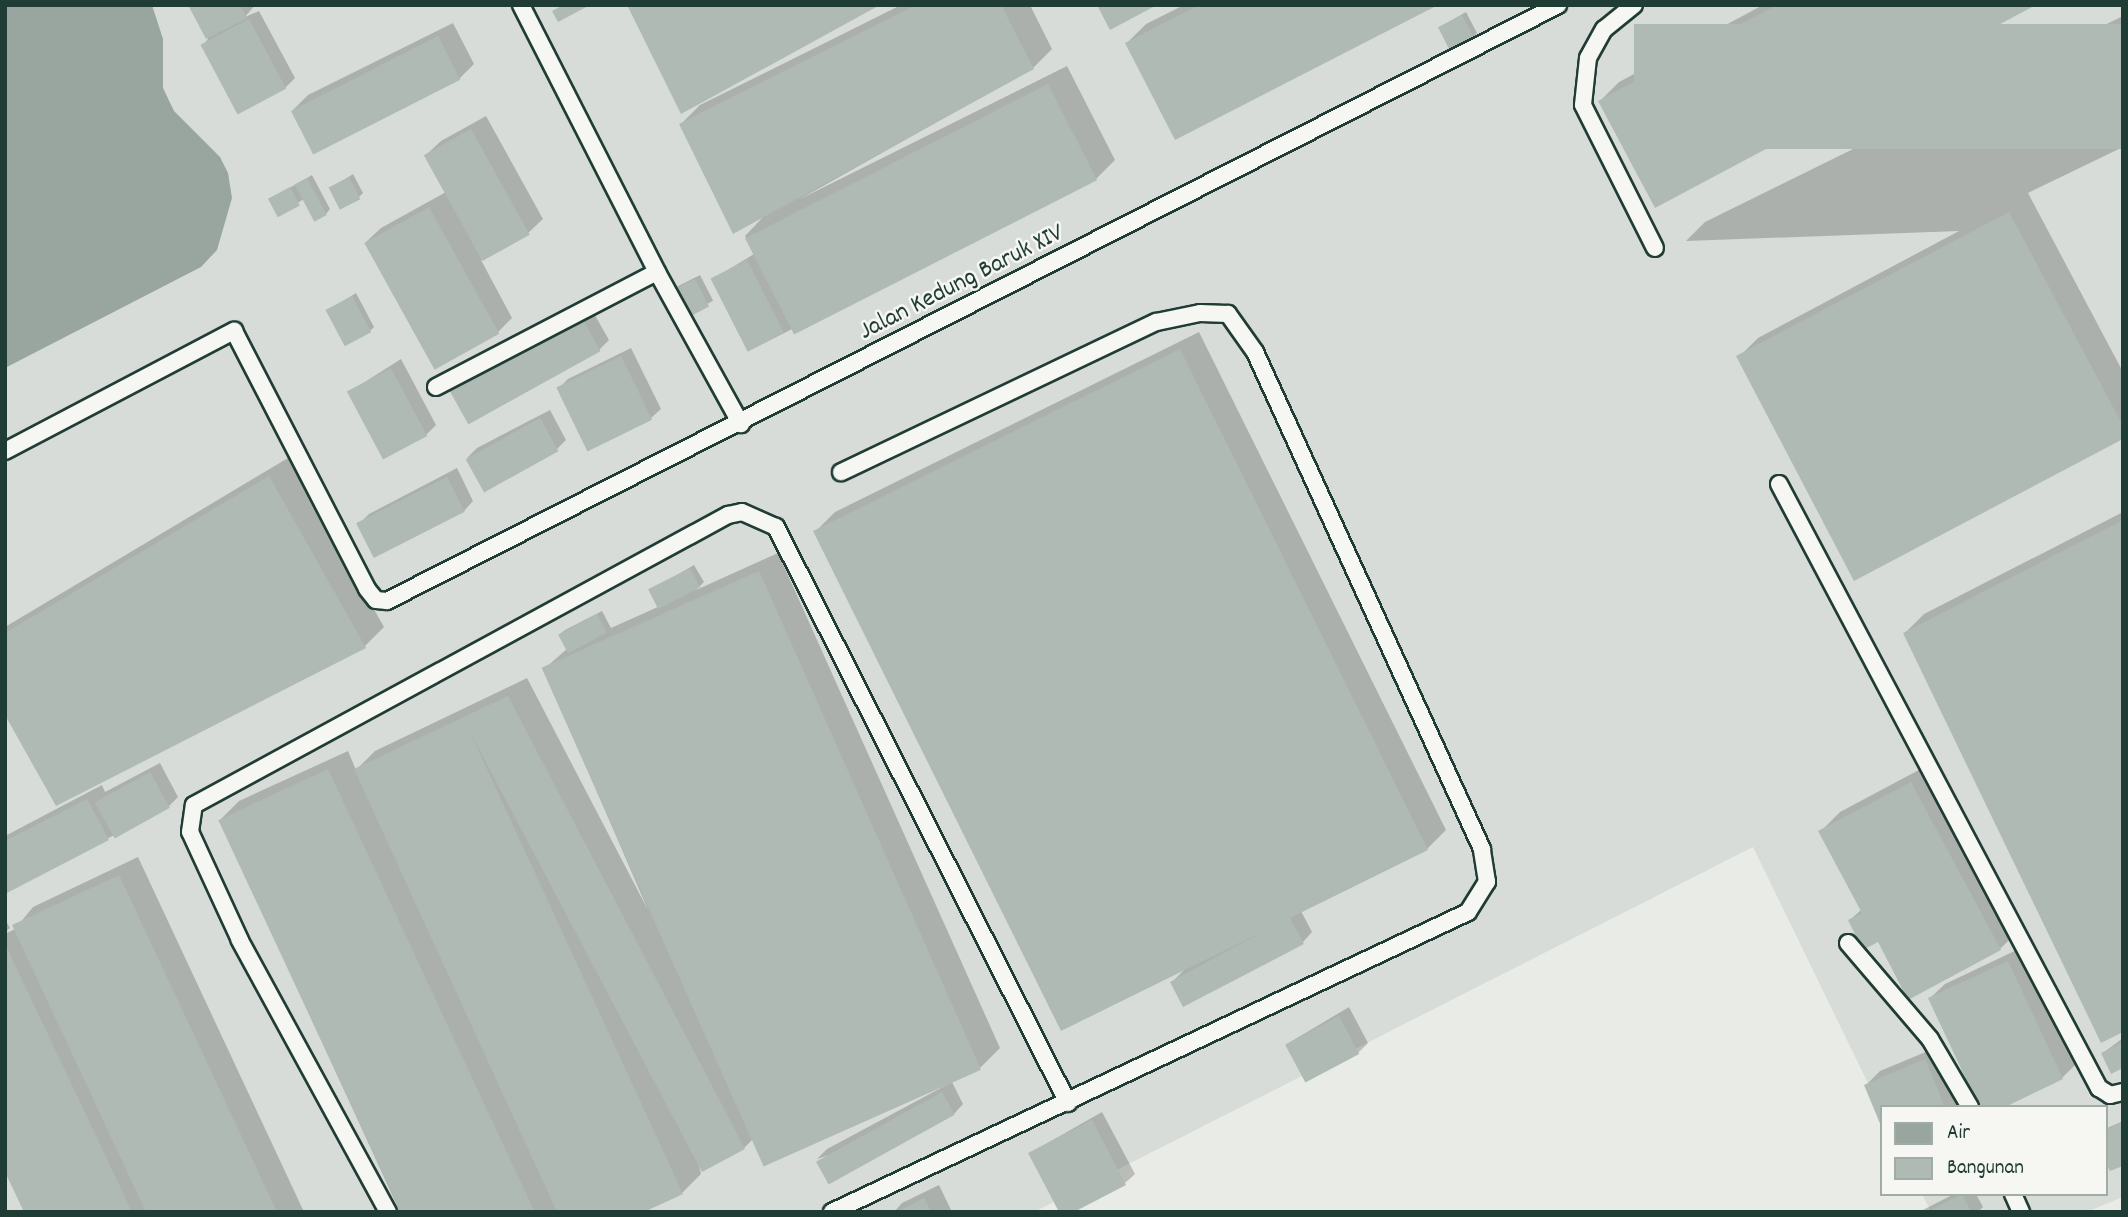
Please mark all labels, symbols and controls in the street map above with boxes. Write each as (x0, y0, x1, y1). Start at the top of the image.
street label: Jalan Kedung Baruk XIV (854, 218, 1070, 348)
legend (1880, 1105, 2107, 1196)
text: Air (1947, 1119, 1970, 1149)
text: Bangunan (1947, 1154, 2024, 1184)

